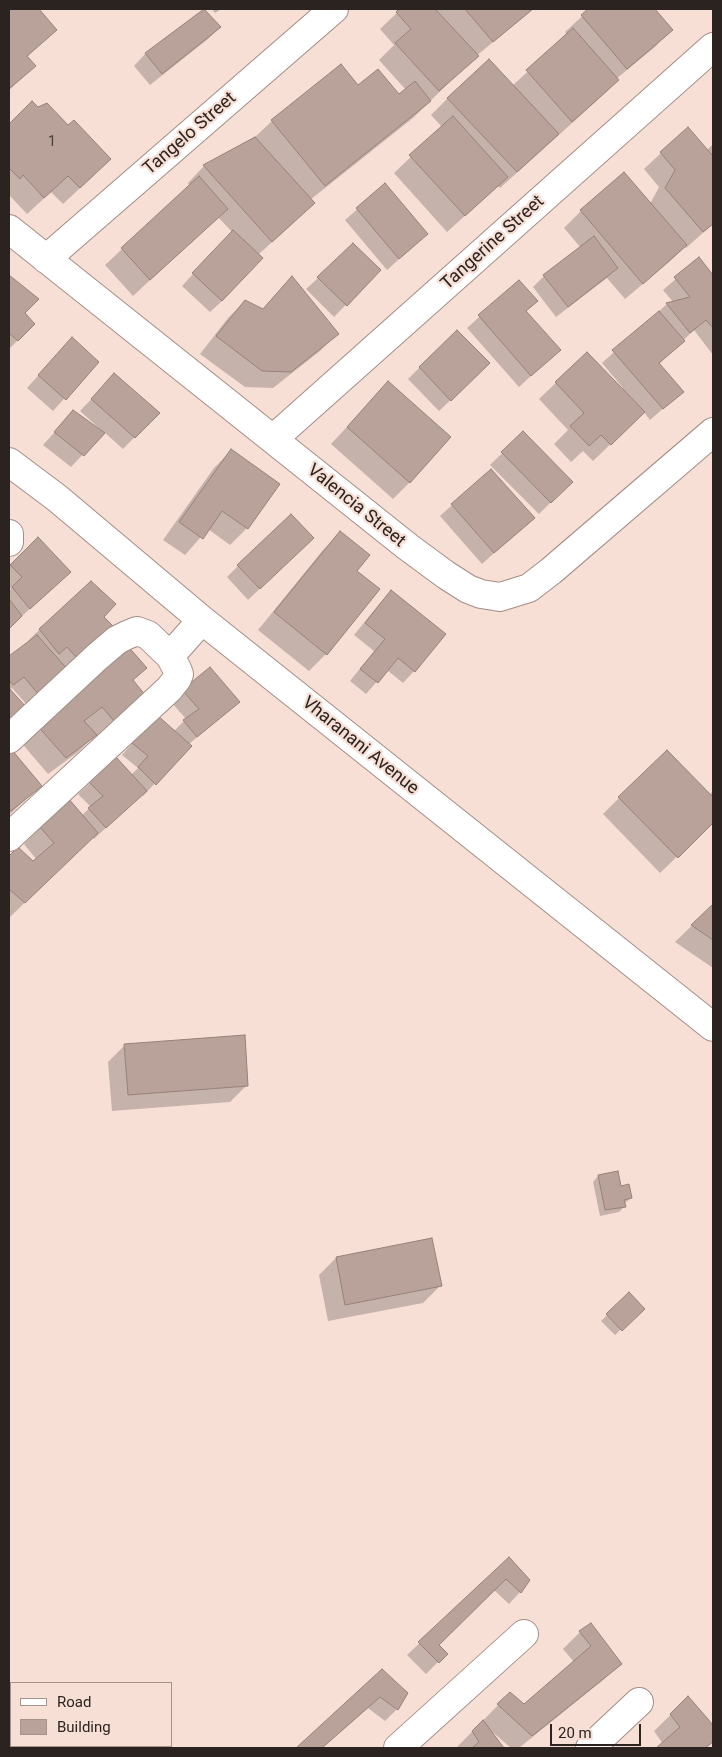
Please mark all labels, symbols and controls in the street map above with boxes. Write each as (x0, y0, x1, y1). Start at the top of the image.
street label: Tangelo Street (139, 88, 241, 180)
house number: 1 (48, 133, 56, 151)
street label: Tangerine Street (437, 191, 549, 295)
street label: Valencia Street (302, 460, 410, 552)
street label: Vharanani Avenue (297, 692, 423, 800)
legend (10, 1682, 172, 1747)
text: Road (57, 1693, 91, 1711)
scale bar (552, 1714, 643, 1746)
text: Building (57, 1718, 111, 1736)
text: 20 m (558, 1724, 592, 1742)

